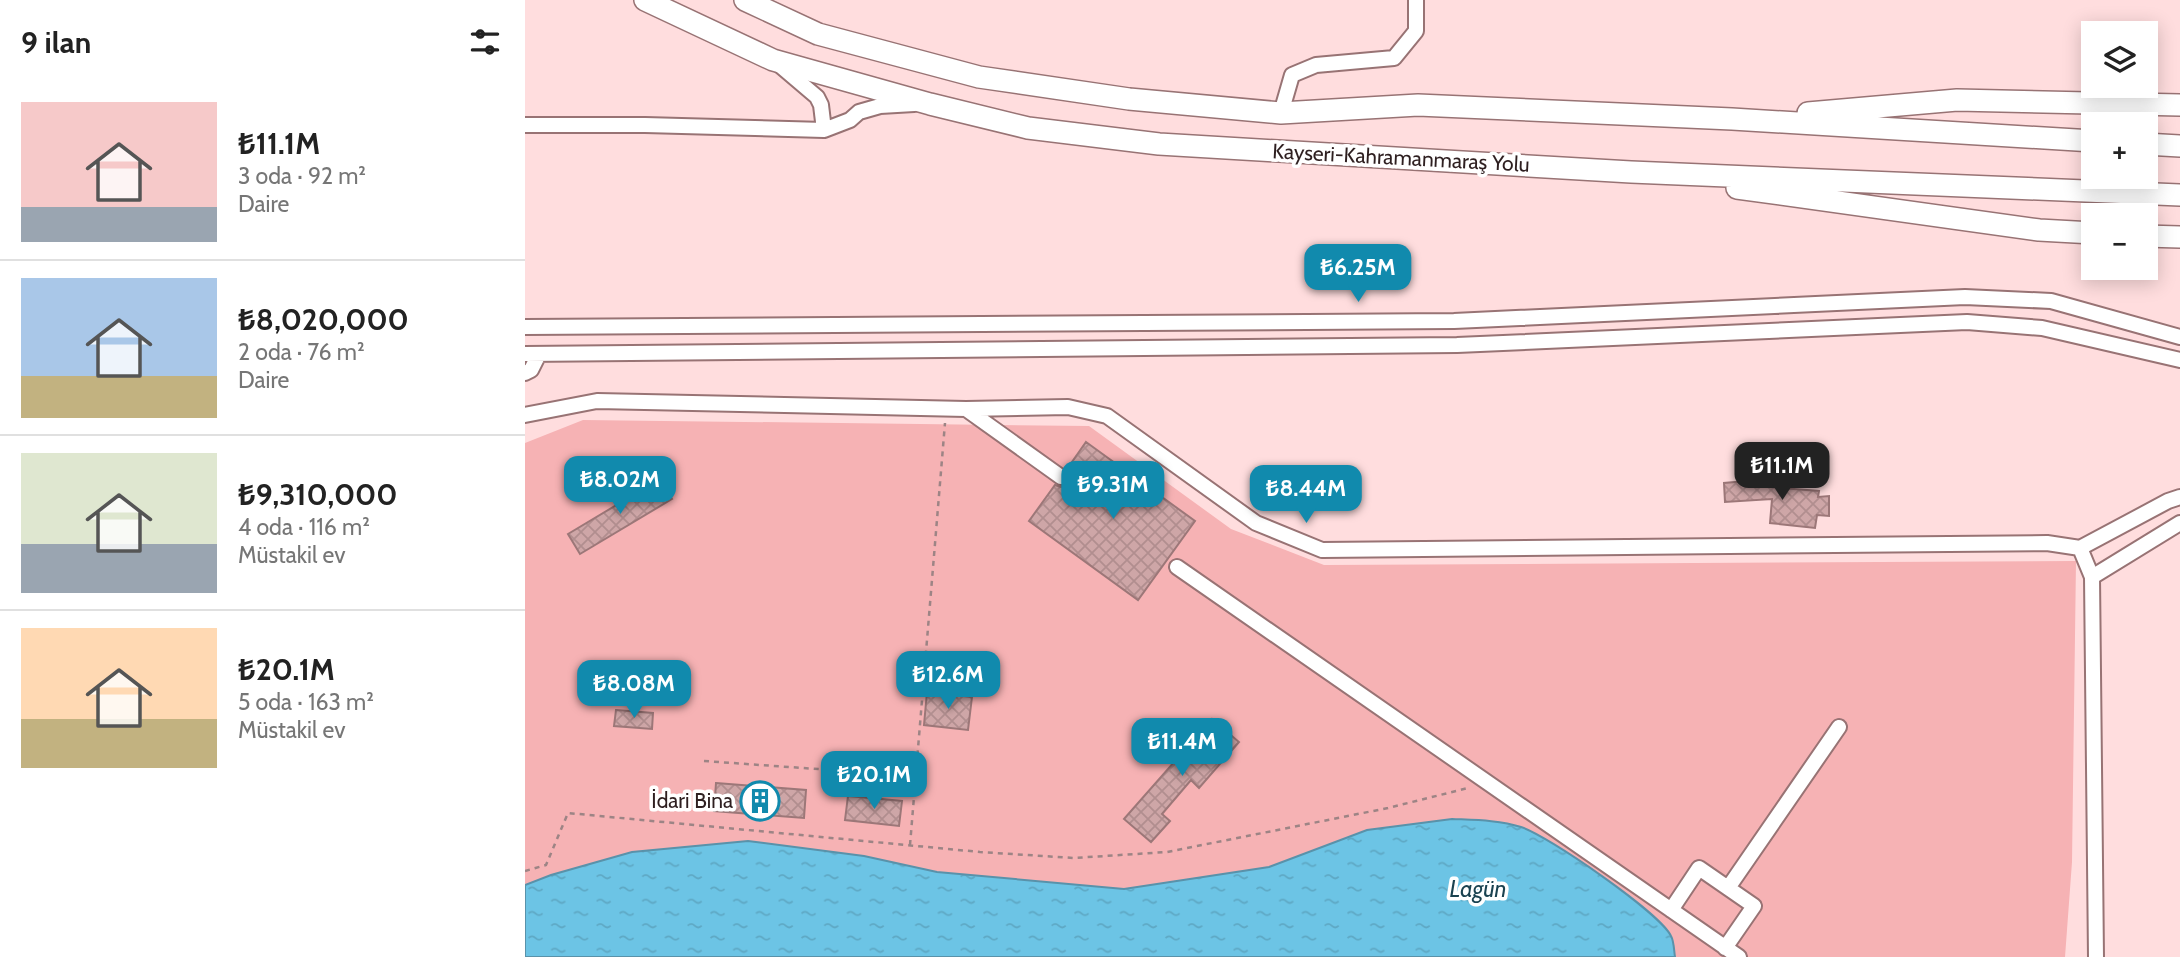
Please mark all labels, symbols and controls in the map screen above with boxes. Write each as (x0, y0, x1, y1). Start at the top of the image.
map controls (2081, 21, 2158, 280)
button: layers (2081, 21, 2158, 98)
icon: filters (466, 23, 504, 61)
text: 9 ilan (21, 24, 91, 61)
button: + (2081, 112, 2158, 189)
text: ₺11.1M (238, 125, 320, 162)
icon: home (77, 130, 161, 214)
street label: Kayseri-Kahramanmaraş Yolu (1272, 138, 1530, 177)
text: 3 oda · 92 m² (238, 162, 366, 190)
text: Daire (238, 190, 289, 218)
button: − (2081, 203, 2158, 280)
pin: ₺6.25M (1301, 244, 1415, 304)
text: ₺6.25M (1320, 253, 1396, 281)
text: ₺8,020,000 (238, 301, 409, 338)
icon: home (77, 306, 161, 390)
text: 2 oda · 76 m² (238, 338, 365, 366)
text: Daire (238, 366, 289, 394)
pin: ₺11.1M (1725, 442, 1839, 502)
text: ₺11.1M (1751, 451, 1814, 479)
pin: ₺8.02M (563, 456, 677, 516)
pin: ₺9.31M (1056, 462, 1170, 521)
text: ₺8.02M (580, 465, 660, 493)
pin: ₺8.44M (1249, 466, 1363, 525)
text: ₺9.31M (1077, 470, 1149, 498)
text: ₺8.44M (1266, 474, 1346, 502)
text: ₺9,310,000 (238, 476, 397, 513)
icon: home (77, 481, 161, 565)
text: 4 oda · 116 m² (238, 513, 370, 541)
text: Müstakil ev (238, 541, 346, 569)
text: ₺20.1M (238, 651, 335, 688)
pin: ₺12.6M (891, 652, 1005, 711)
icon: home (77, 656, 161, 740)
pin: ₺8.08M (577, 660, 691, 720)
text: ₺12.6M (912, 660, 984, 688)
text: ₺8.08M (593, 669, 675, 697)
text: 5 oda · 163 m² (238, 688, 374, 716)
text: Müstakil ev (238, 716, 346, 744)
pin: ₺11.4M (1125, 718, 1239, 778)
text: ₺11.4M (1147, 727, 1217, 755)
pin: ₺20.1M (817, 752, 931, 811)
text: ₺20.1M (837, 760, 911, 788)
building icon: İdari Bina (739, 780, 781, 822)
place label: İdari Bina (651, 788, 733, 813)
water label: Lagün (1450, 875, 1506, 903)

